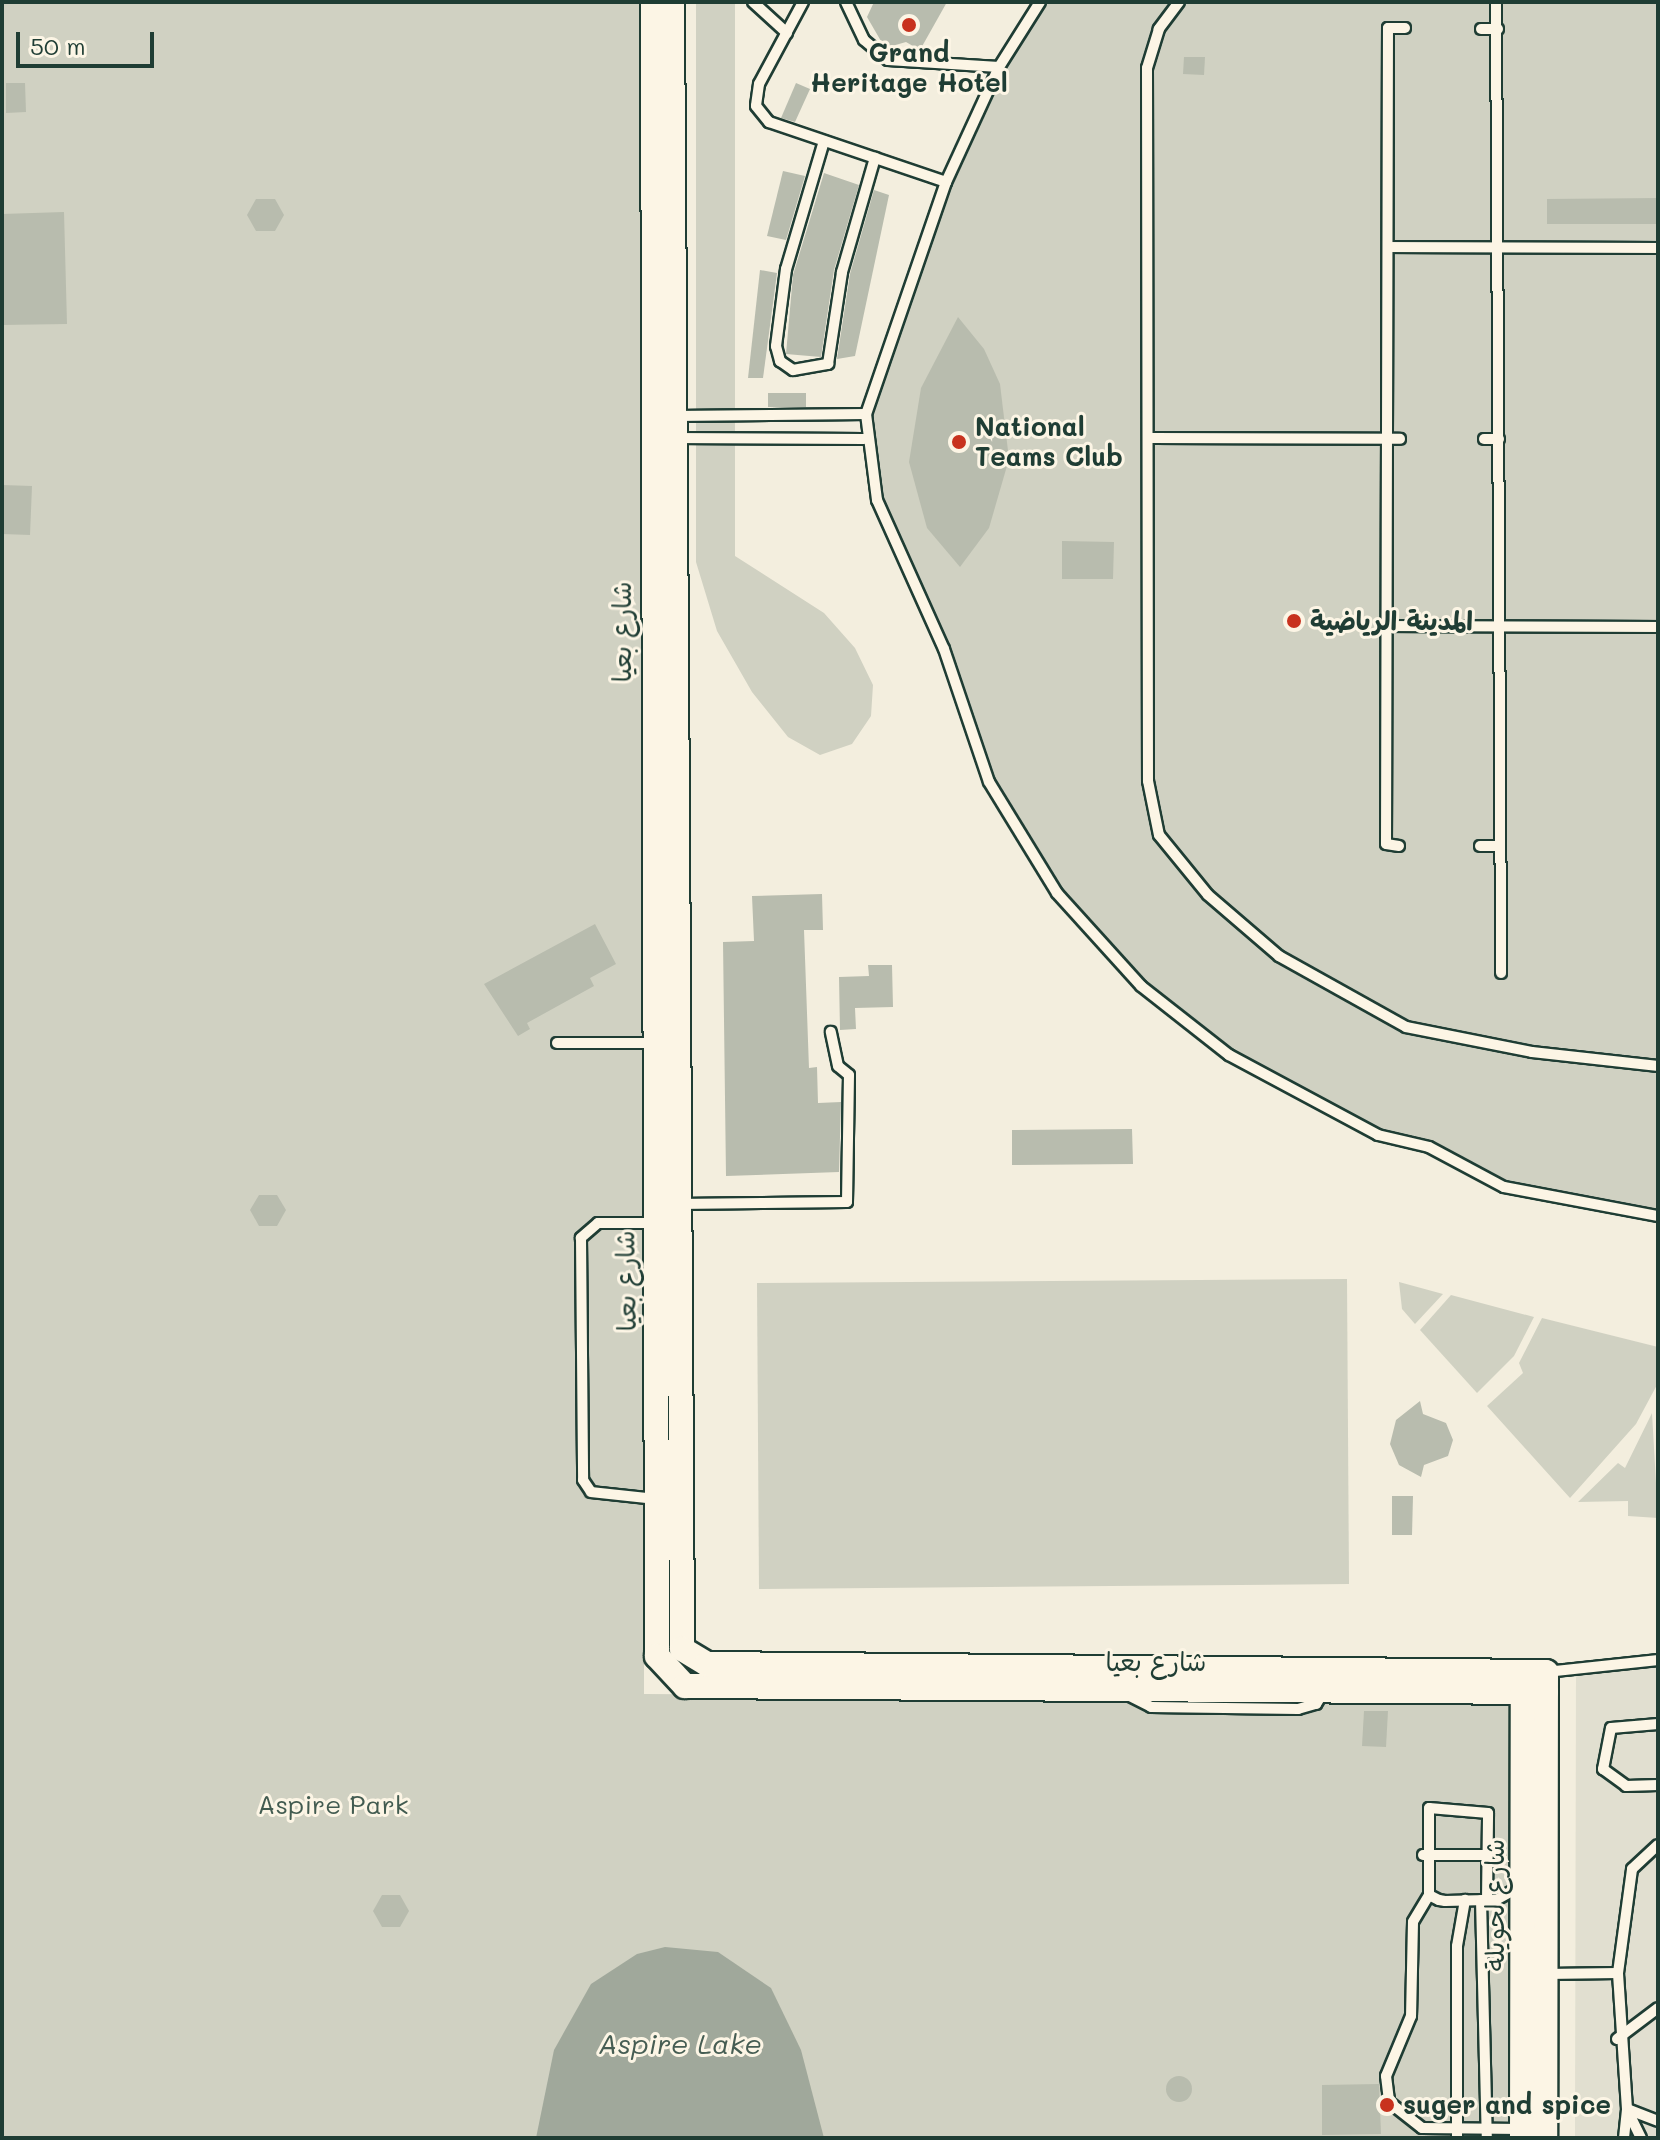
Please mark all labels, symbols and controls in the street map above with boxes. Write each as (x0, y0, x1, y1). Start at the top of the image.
scale bar (20, 16, 158, 66)
marker: Grand Heritage Hotel (900, 16, 918, 34)
text: 50 m (30, 30, 86, 61)
place label: Grand Heritage Hotel (810, 37, 1008, 98)
place label: National Teams Club (975, 411, 1123, 472)
marker: National Teams Club (950, 433, 968, 451)
street label: شارع بعيا (606, 582, 638, 682)
place label: المدينة الرياضية (1310, 605, 1473, 637)
marker: المدينة الرياضية (1285, 612, 1303, 630)
street label: شارع بعيا (610, 1230, 642, 1332)
street label: شارع بعيا (1106, 1646, 1206, 1678)
park label: Aspire Park (257, 1789, 409, 1821)
street label: شارع لحويلة (1479, 1839, 1511, 1971)
water label: Aspire Lake (598, 2026, 762, 2060)
place label: suger and spice (1403, 2089, 1611, 2121)
marker: suger and spice (1378, 2096, 1396, 2114)

